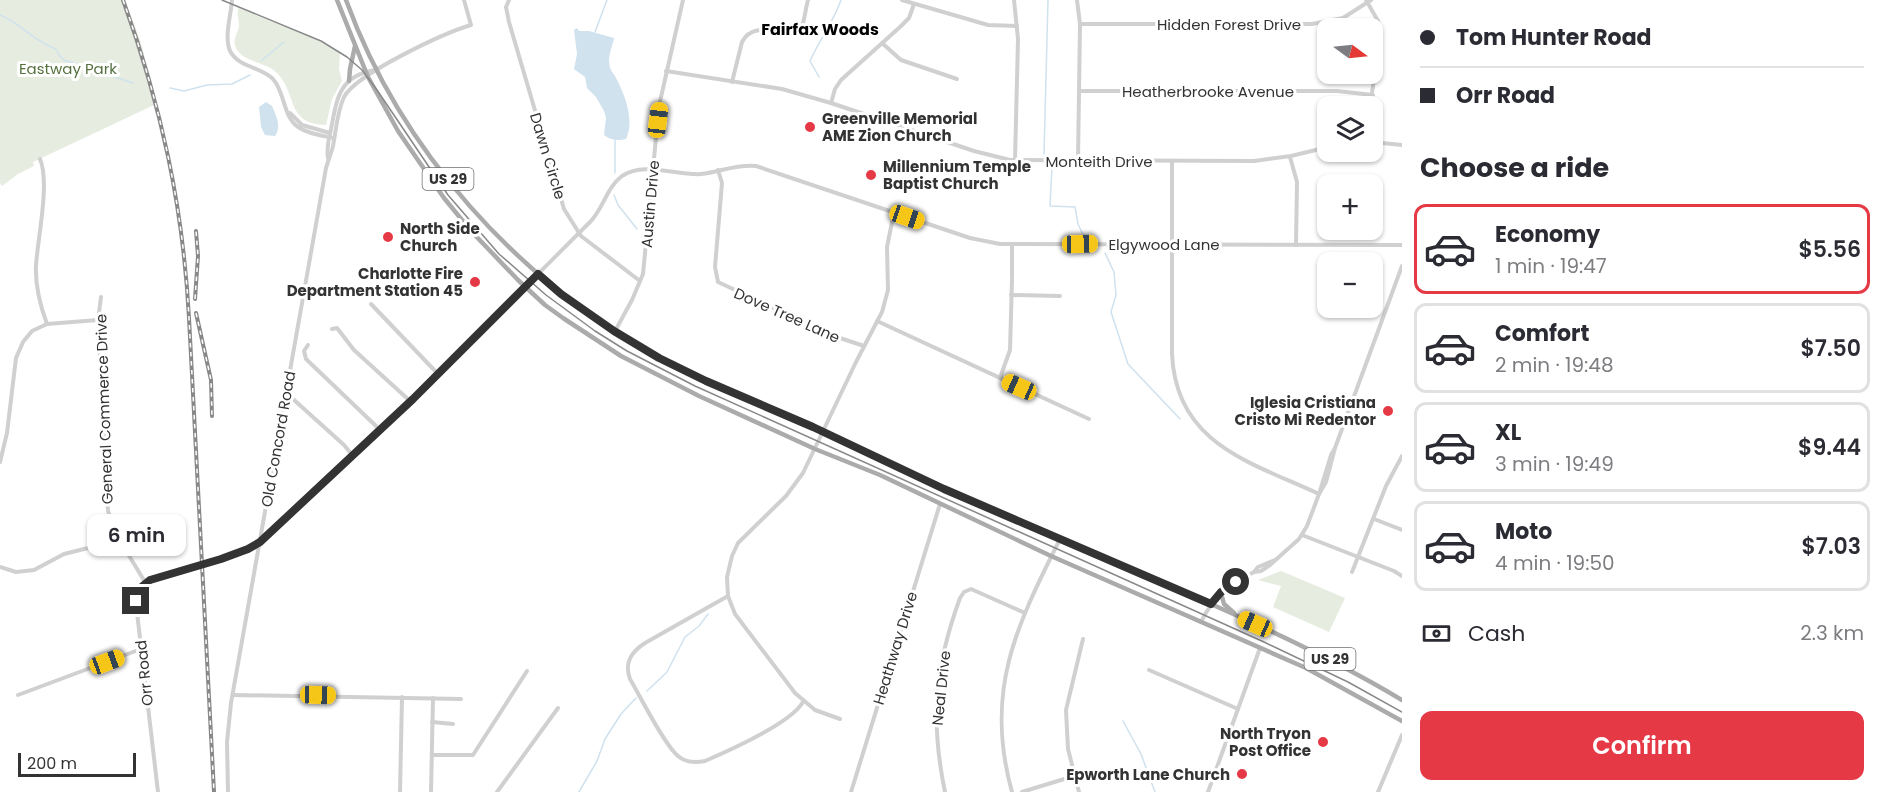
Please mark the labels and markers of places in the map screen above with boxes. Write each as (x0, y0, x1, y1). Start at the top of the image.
place label: Greenville Memorial AME Zion Church (822, 108, 977, 146)
marker: Greenville Memorial AME Zion Church (803, 120, 817, 134)
place label: Millennium Temple Baptist Church (883, 156, 1031, 194)
marker: Millennium Temple Baptist Church (864, 168, 878, 182)
place label: North Side Church (400, 218, 480, 256)
marker: North Side Church (381, 230, 395, 244)
place label: Charlotte Fire Department Station 45 (287, 263, 463, 301)
marker: Charlotte Fire Department Station 45 (468, 275, 482, 289)
place label: Iglesia Cristiana Cristo Mi Redentor (1235, 392, 1377, 430)
marker: Iglesia Cristiana Cristo Mi Redentor (1381, 404, 1395, 418)
place label: North Tryon Post Office (1220, 723, 1311, 761)
marker: North Tryon Post Office (1316, 735, 1330, 749)
place label: Epworth Lane Church (1066, 764, 1230, 785)
marker: Epworth Lane Church (1235, 767, 1249, 781)

